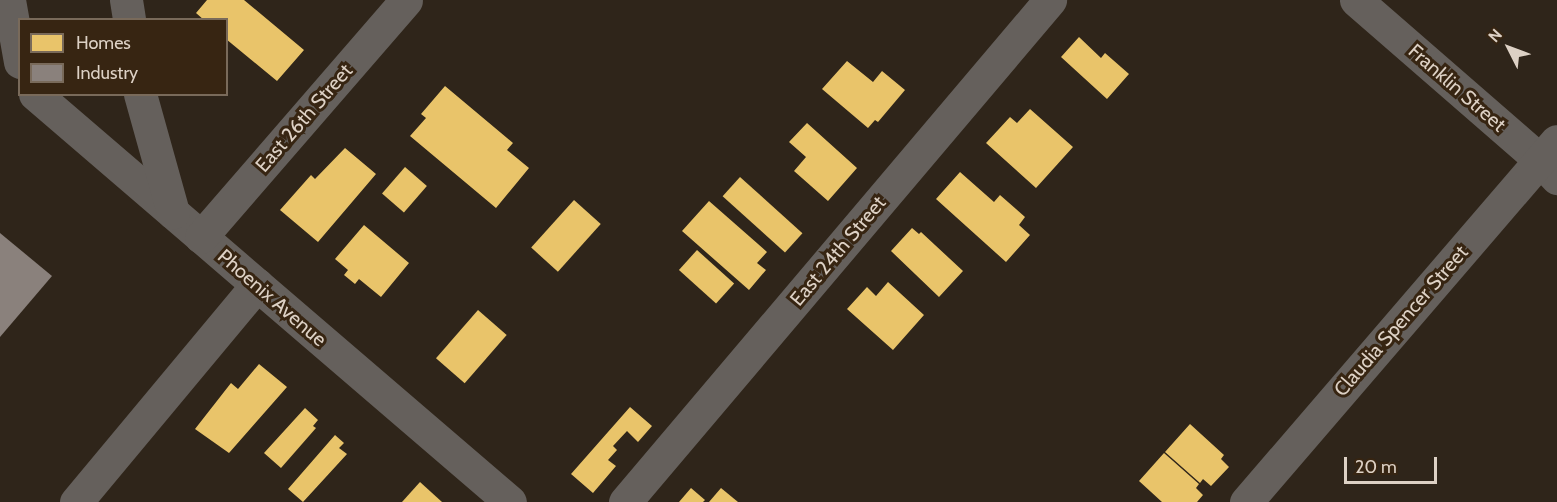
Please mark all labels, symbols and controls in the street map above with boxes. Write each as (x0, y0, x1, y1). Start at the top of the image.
legend (18, 18, 228, 96)
north arrow (1479, 18, 1539, 78)
text: N (1484, 25, 1506, 46)
text: Homes (76, 32, 131, 54)
street label: Franklin Street (1403, 39, 1511, 137)
street label: East 26th Street (250, 59, 358, 177)
text: Industry (76, 62, 138, 84)
street label: East 24th Street (785, 191, 891, 311)
street label: Claudia Spencer Street (1329, 241, 1473, 401)
street label: Phoenix Avenue (213, 244, 331, 352)
scale bar (1347, 445, 1440, 483)
text: 20 m (1355, 456, 1397, 478)

